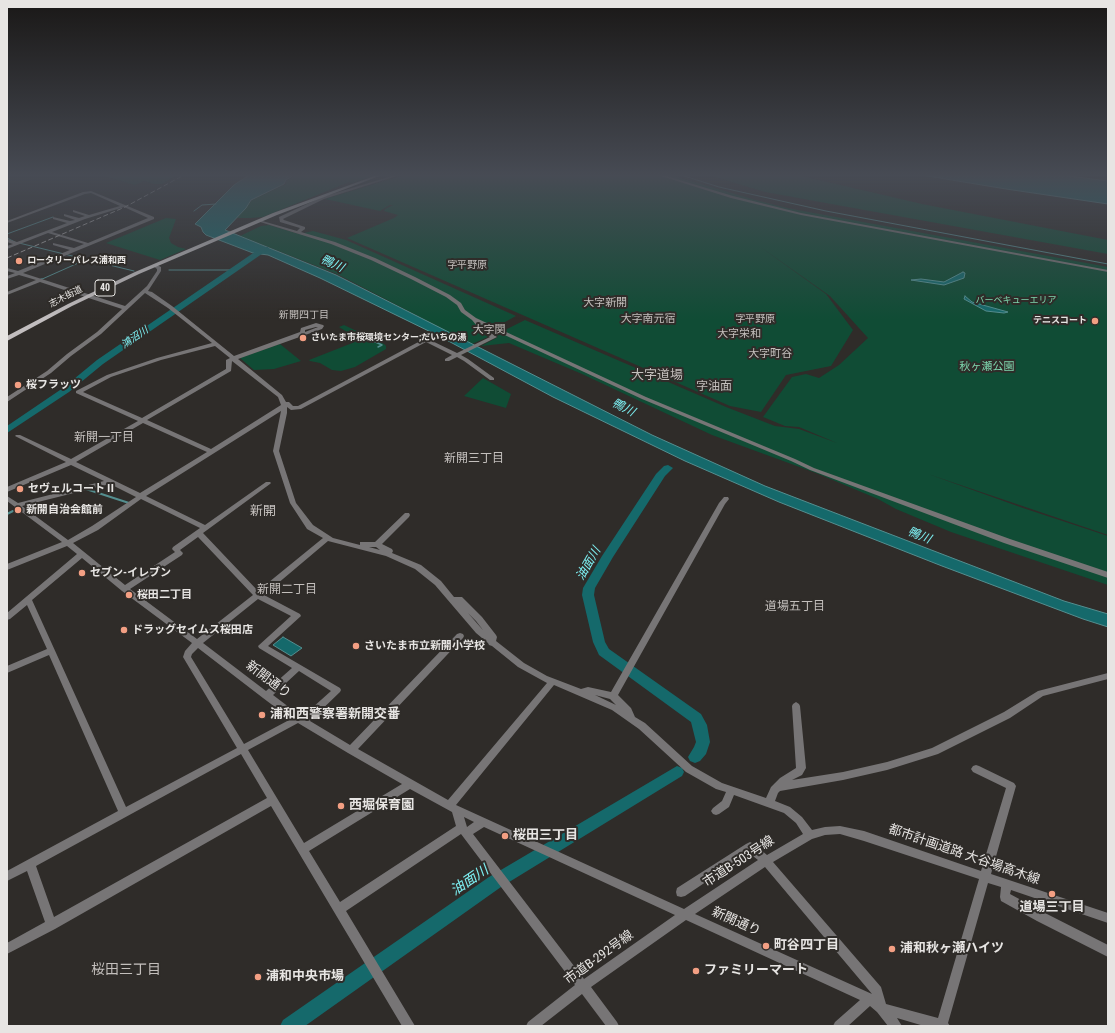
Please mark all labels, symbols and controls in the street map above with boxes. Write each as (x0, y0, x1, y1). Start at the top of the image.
water label: 鴨川 (318, 252, 346, 276)
marker: ロータリーパレス浦和西 (14, 256, 24, 266)
place label: ロータリーパレス浦和西 (27, 256, 126, 266)
district label: 字平野原 (447, 259, 487, 271)
road number: 40 (95, 280, 115, 296)
street label: 志木街道 (48, 284, 84, 310)
district label: 大字新開 (583, 296, 627, 310)
park label: バーベキューエリア (976, 296, 1056, 306)
district label: 新開四丁目 (279, 309, 329, 321)
district label: 大字南元宿 (621, 312, 675, 326)
district label: 字平野原 (735, 313, 775, 325)
place label: テニスコート (1033, 316, 1087, 326)
marker: テニスコート (1090, 316, 1100, 326)
district label: 大字関 (473, 323, 505, 337)
water label: 鴻沼川 (119, 325, 151, 351)
district label: 大字栄和 (717, 327, 761, 341)
marker: さいたま市桜環境センター;だいちの湯 (298, 333, 308, 343)
place label: さいたま市桜環境センター;だいちの湯 (311, 333, 466, 343)
district label: 大字町谷 (748, 347, 792, 361)
park label: 秋ヶ瀬公園 (960, 360, 1014, 374)
district label: 大字道場 (631, 368, 683, 384)
place label: 桜フラッツ (26, 378, 81, 392)
marker: 桜フラッツ (13, 380, 23, 390)
district label: 字油面 (696, 380, 732, 394)
water label: 鴨川 (609, 396, 637, 420)
district label: 新開一丁目 (74, 431, 134, 445)
district label: 新開三丁目 (444, 452, 504, 466)
place label: セヴェルコートⅡ (28, 482, 116, 496)
marker: セヴェルコートⅡ (15, 484, 25, 494)
place label: 新開自治会館前 (26, 503, 103, 517)
district label: 新開 (250, 504, 276, 520)
marker: 新開自治会館前 (13, 505, 23, 515)
water label: 鴨川 (905, 525, 933, 547)
water label: 油面川 (574, 545, 604, 583)
place label: セブン-イレブン (90, 566, 171, 580)
marker: セブン-イレブン (77, 568, 87, 578)
district label: 新開二丁目 (257, 583, 317, 597)
place label: 桜田二丁目 (137, 588, 192, 602)
marker: 桜田二丁目 (124, 590, 134, 600)
district label: 道場五丁目 (765, 600, 825, 614)
place label: ドラッグセイムス桜田店 (132, 623, 253, 637)
marker: ドラッグセイムス桜田店 (119, 625, 129, 635)
place label: さいたま市立新開小学校 (364, 639, 485, 653)
marker: さいたま市立新開小学校 (351, 641, 361, 651)
street label: 新開通り (243, 658, 293, 702)
place label: 浦和西警察署新開交番 (270, 707, 400, 723)
marker: 浦和西警察署新開交番 (257, 710, 267, 720)
place label: 西堀保育園 (349, 798, 414, 814)
marker: 西堀保育園 (336, 801, 346, 811)
street label: 都市計画道路 大谷場高木線 (886, 822, 1042, 888)
place label: 桜田三丁目 (513, 828, 578, 844)
marker: 桜田三丁目 (500, 831, 510, 841)
street label: 市道B-503号線 (701, 833, 777, 891)
water label: 油面川 (448, 862, 492, 900)
marker: 道場三丁目 (1047, 889, 1057, 899)
place label: 道場三丁目 (1020, 900, 1084, 916)
street label: 新開通り (709, 904, 763, 940)
street label: 市道B-292号線 (561, 928, 637, 988)
place label: 町谷四丁目 (774, 938, 839, 954)
marker: 町谷四丁目 (761, 941, 771, 951)
place label: 浦和秋ヶ瀬ハイツ (900, 941, 1004, 957)
marker: 浦和秋ヶ瀬ハイツ (887, 944, 897, 954)
district label: 桜田三丁目 (91, 962, 161, 978)
place label: ファミリーマート (704, 963, 808, 979)
marker: ファミリーマート (691, 966, 701, 976)
place label: 浦和中央市場 (266, 969, 344, 985)
marker: 浦和中央市場 (253, 972, 263, 982)

